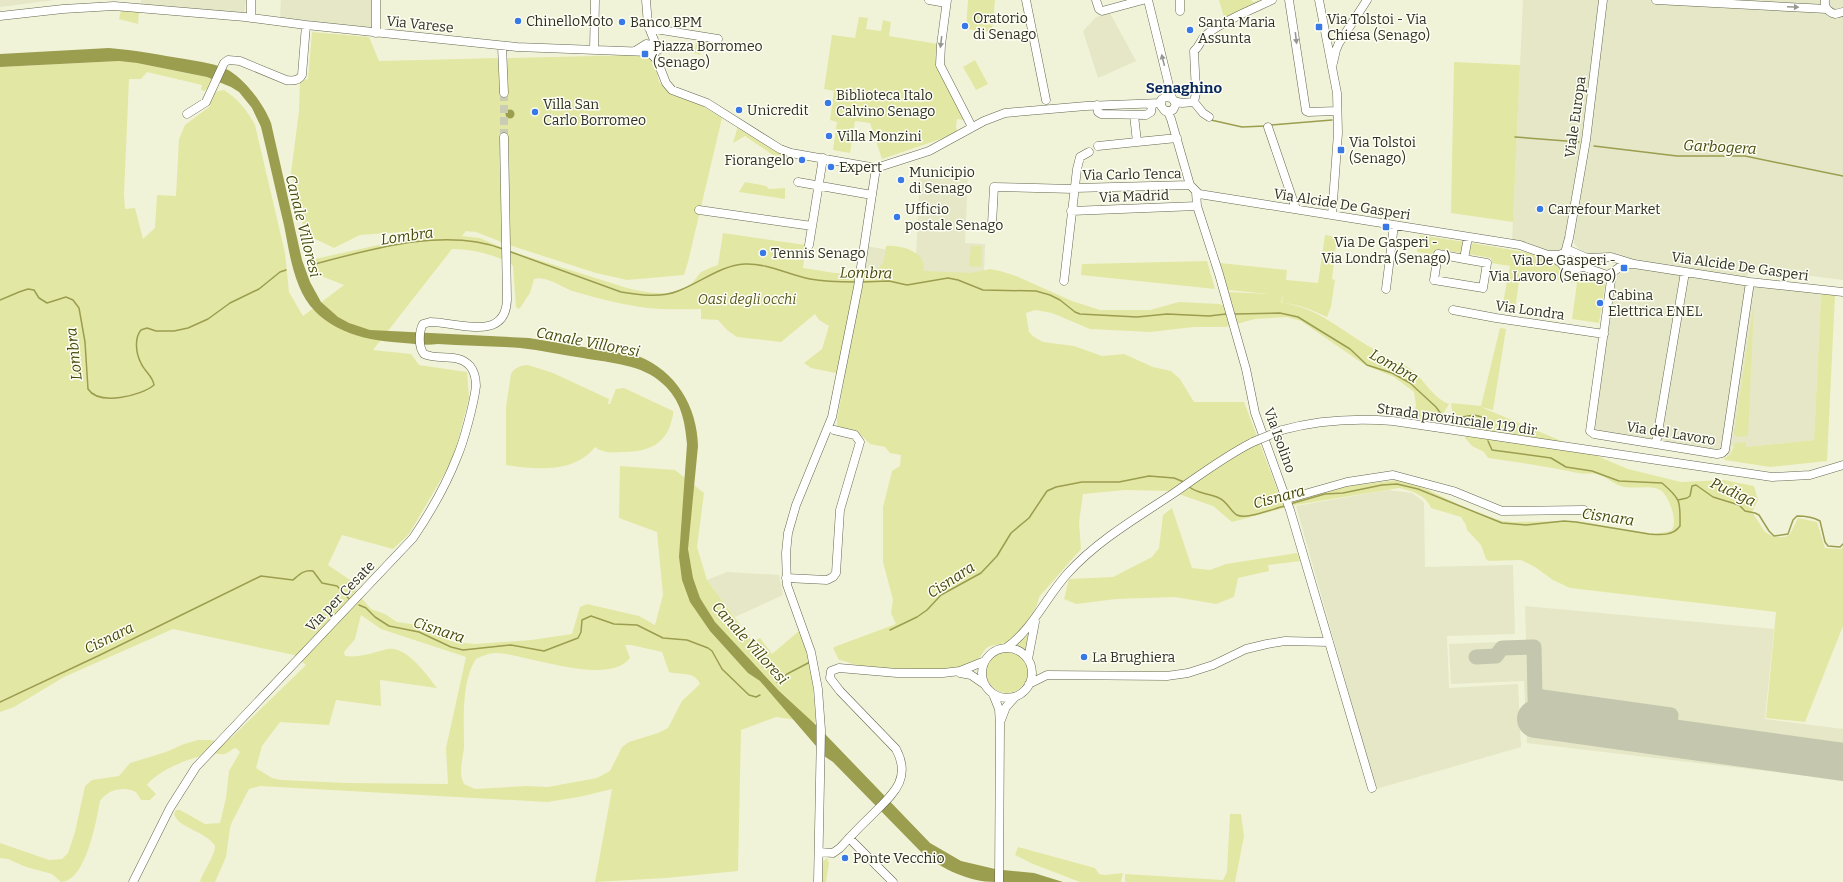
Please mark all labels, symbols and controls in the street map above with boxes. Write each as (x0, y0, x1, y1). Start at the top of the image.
one-way arrow (1787, 4, 1799, 11)
place label: Oratorio di Senago (973, 10, 1036, 43)
place label: Via Tolstoi - Via Chiesa (Senago) (1327, 11, 1430, 44)
street label: Via Varese (385, 13, 454, 36)
place label: ChinelloMoto (526, 13, 613, 30)
place label: Banco BPM (630, 14, 702, 31)
place label: Santa Maria Assunta (1198, 14, 1276, 47)
marker: ChinelloMoto (513, 16, 523, 26)
marker: Banco BPM (617, 17, 627, 27)
marker: Oratorio di Senago (960, 21, 970, 31)
marker: Via Tolstoi - Via Chiesa (Senago) (1314, 22, 1324, 32)
marker: Santa Maria Assunta (1185, 25, 1195, 35)
one-way arrow (1293, 32, 1299, 44)
one-way arrow (938, 35, 944, 48)
place label: Piazza Borromeo (Senago) (653, 38, 763, 71)
marker: Piazza Borromeo (Senago) (640, 49, 650, 59)
one-way arrow (1160, 53, 1166, 66)
street label: Viale Europa (1561, 75, 1590, 159)
district label: Senaghino (1146, 79, 1222, 97)
place label: Biblioteca Italo Calvino Senago (836, 87, 935, 120)
place label: Villa San Carlo Borromeo (543, 96, 646, 129)
marker: Biblioteca Italo Calvino Senago (823, 98, 833, 108)
place label: Unicredit (747, 102, 809, 119)
marker: Unicredit (734, 105, 744, 115)
marker: Villa San Carlo Borromeo (530, 107, 540, 117)
place label: Villa Monzini (837, 128, 922, 145)
marker: Villa Monzini (824, 131, 834, 141)
place label: Via Tolstoi (Senago) (1349, 134, 1416, 167)
water label: Garbogera (1683, 136, 1757, 158)
marker: Via Tolstoi (Senago) (1336, 145, 1346, 155)
place label: Fiorangelo (724, 152, 794, 169)
marker: Fiorangelo (797, 155, 807, 165)
place label: Expert (839, 159, 882, 176)
marker: Expert (826, 162, 836, 172)
place label: Municipio di Senago (909, 164, 975, 197)
street label: Via Carlo Tenca (1082, 165, 1182, 184)
water label: Canale Villoresi (282, 173, 324, 279)
marker: Municipio di Senago (896, 175, 906, 185)
street label: Via Alcide De Gasperi (1272, 185, 1412, 224)
street label: Via Madrid (1099, 187, 1169, 206)
place label: Ufficio postale Senago (905, 201, 1003, 234)
place label: Carrefour Market (1548, 201, 1660, 218)
marker: Carrefour Market (1535, 204, 1545, 214)
marker: Ufficio postale Senago (892, 212, 902, 222)
marker: Via De Gasperi - Via Londra (Senago) (1381, 222, 1391, 232)
water label: Lombra (380, 223, 434, 249)
place label: Via De Gasperi - Via Londra (Senago) (1321, 234, 1451, 267)
place label: Tennis Senago (771, 245, 866, 262)
marker: Tennis Senago (758, 248, 768, 258)
street label: Via Alcide De Gasperi (1670, 248, 1810, 285)
place label: Via De Gasperi - Via Lavoro (Senago) (1489, 252, 1616, 285)
marker: Via De Gasperi - Via Lavoro (Senago) (1619, 263, 1629, 273)
water label: Lombra (839, 264, 893, 282)
place label: Cabina Elettrica ENEL (1608, 287, 1703, 320)
park label: Oasi degli occhi (698, 291, 796, 308)
street label: Via Londra (1494, 297, 1566, 324)
marker: Cabina Elettrica ENEL (1595, 298, 1605, 308)
water label: Canale Villoresi (535, 323, 641, 361)
water label: Lombra (62, 327, 86, 381)
water label: Lombra (1366, 345, 1422, 387)
street label: Strada provinciale 119 dir (1376, 400, 1538, 439)
street label: Via Isolino (1260, 405, 1299, 475)
street label: Via del Lavoro (1625, 418, 1717, 449)
water label: Pudiga (1707, 474, 1759, 510)
water label: Cisnara (1251, 481, 1307, 513)
water label: Cisnara (1581, 504, 1635, 530)
street label: Via per Cesate (302, 557, 378, 635)
water label: Cisnara (924, 558, 978, 602)
water label: Canale Villoresi (708, 598, 792, 688)
water label: Cisnara (411, 613, 467, 647)
water label: Cisnara (81, 618, 137, 658)
place label: La Brughiera (1092, 649, 1175, 666)
marker: La Brughiera (1079, 652, 1089, 662)
place label: Ponte Vecchio (853, 850, 944, 867)
marker: Ponte Vecchio (840, 853, 850, 863)

